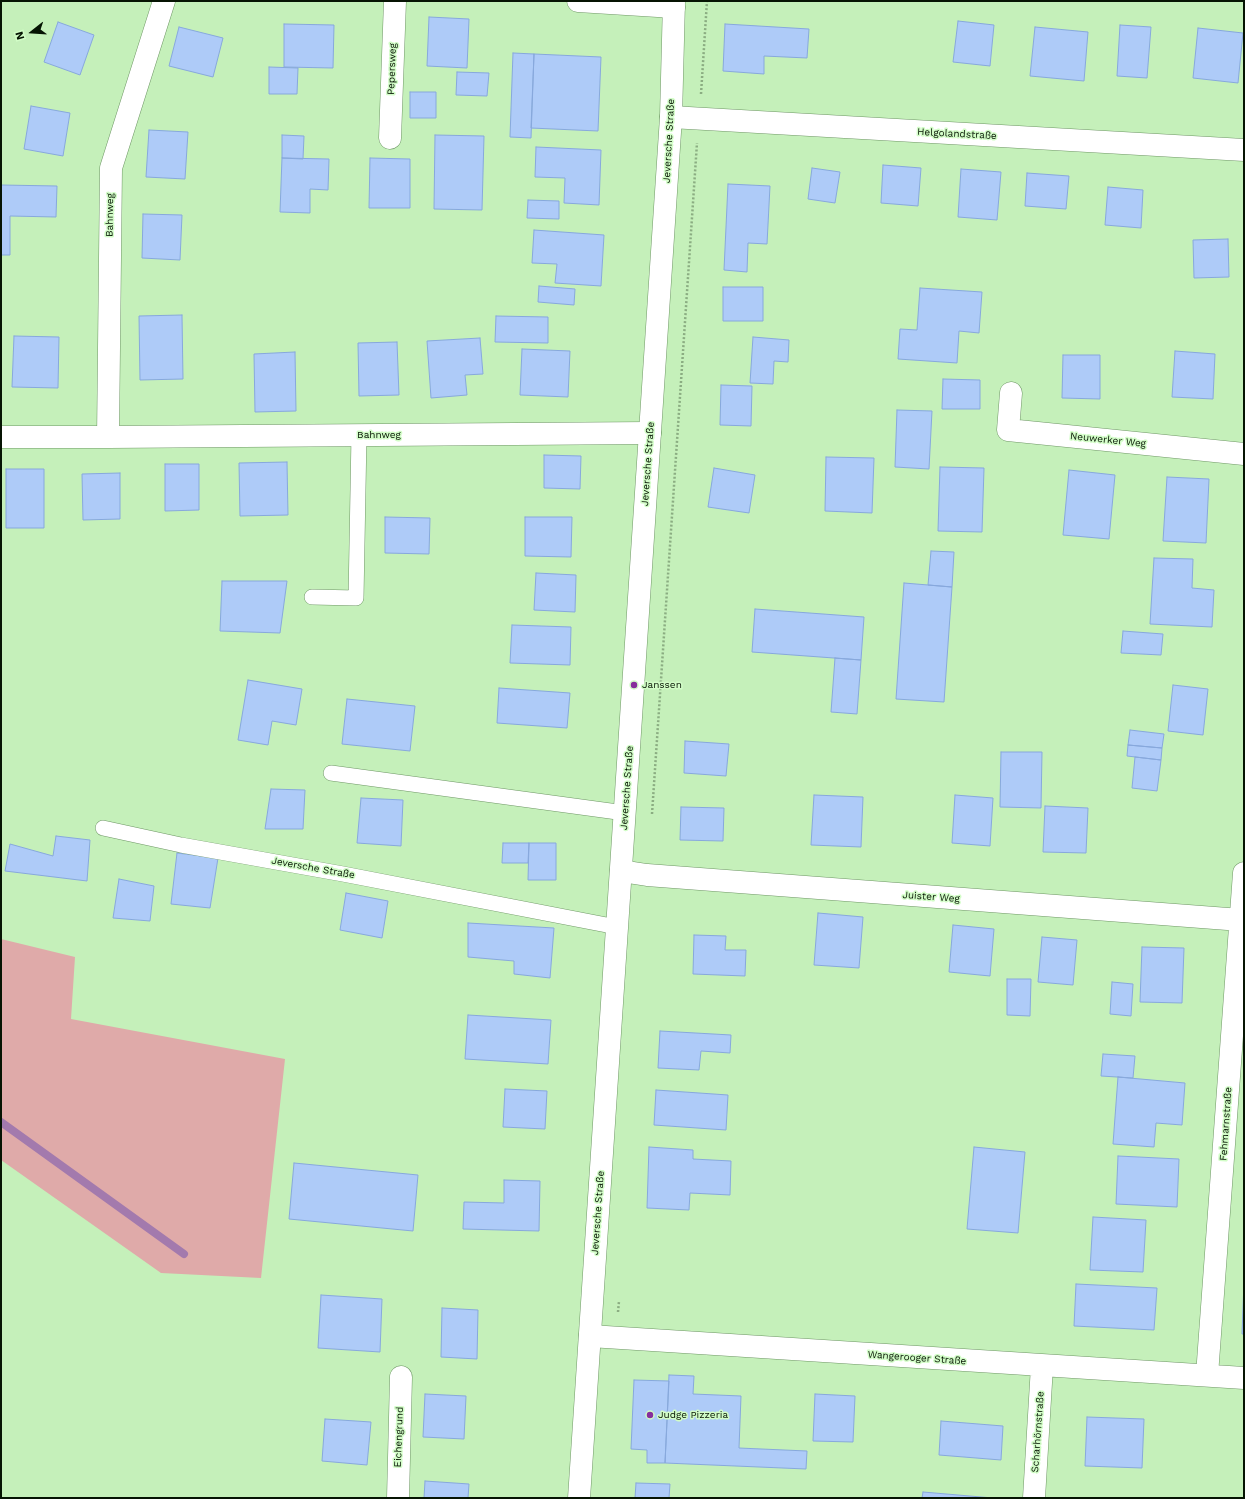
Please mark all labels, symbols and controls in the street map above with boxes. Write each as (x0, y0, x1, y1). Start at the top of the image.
north arrow (12, 12, 52, 52)
text: N (13, 30, 27, 41)
street label: Pepersweg (385, 43, 399, 95)
street label: Jeversche Straße (661, 99, 677, 183)
street label: Helgolandstraße (917, 126, 997, 142)
street label: Bahnweg (104, 193, 116, 237)
street label: Jeversche Straße (639, 421, 657, 507)
street label: Bahnweg (357, 429, 401, 441)
street label: Neuwerker Weg (1069, 430, 1147, 450)
place label: Janssen (642, 679, 682, 691)
marker: Janssen (629, 680, 639, 690)
street label: Jeversche Straße (618, 745, 636, 831)
street label: Jeversche Straße (270, 855, 356, 881)
street label: Juister Weg (902, 889, 960, 905)
street label: Fehmarnstraße (1217, 1087, 1235, 1161)
street label: Jeversche Straße (589, 1170, 607, 1256)
street label: Wangerooger Straße (867, 1349, 967, 1367)
street label: Scharhörnstraße (1029, 1391, 1047, 1473)
street label: Eichengrund (392, 1406, 406, 1468)
place label: Judge Pizzeria (658, 1409, 728, 1421)
marker: Judge Pizzeria (645, 1410, 655, 1420)

